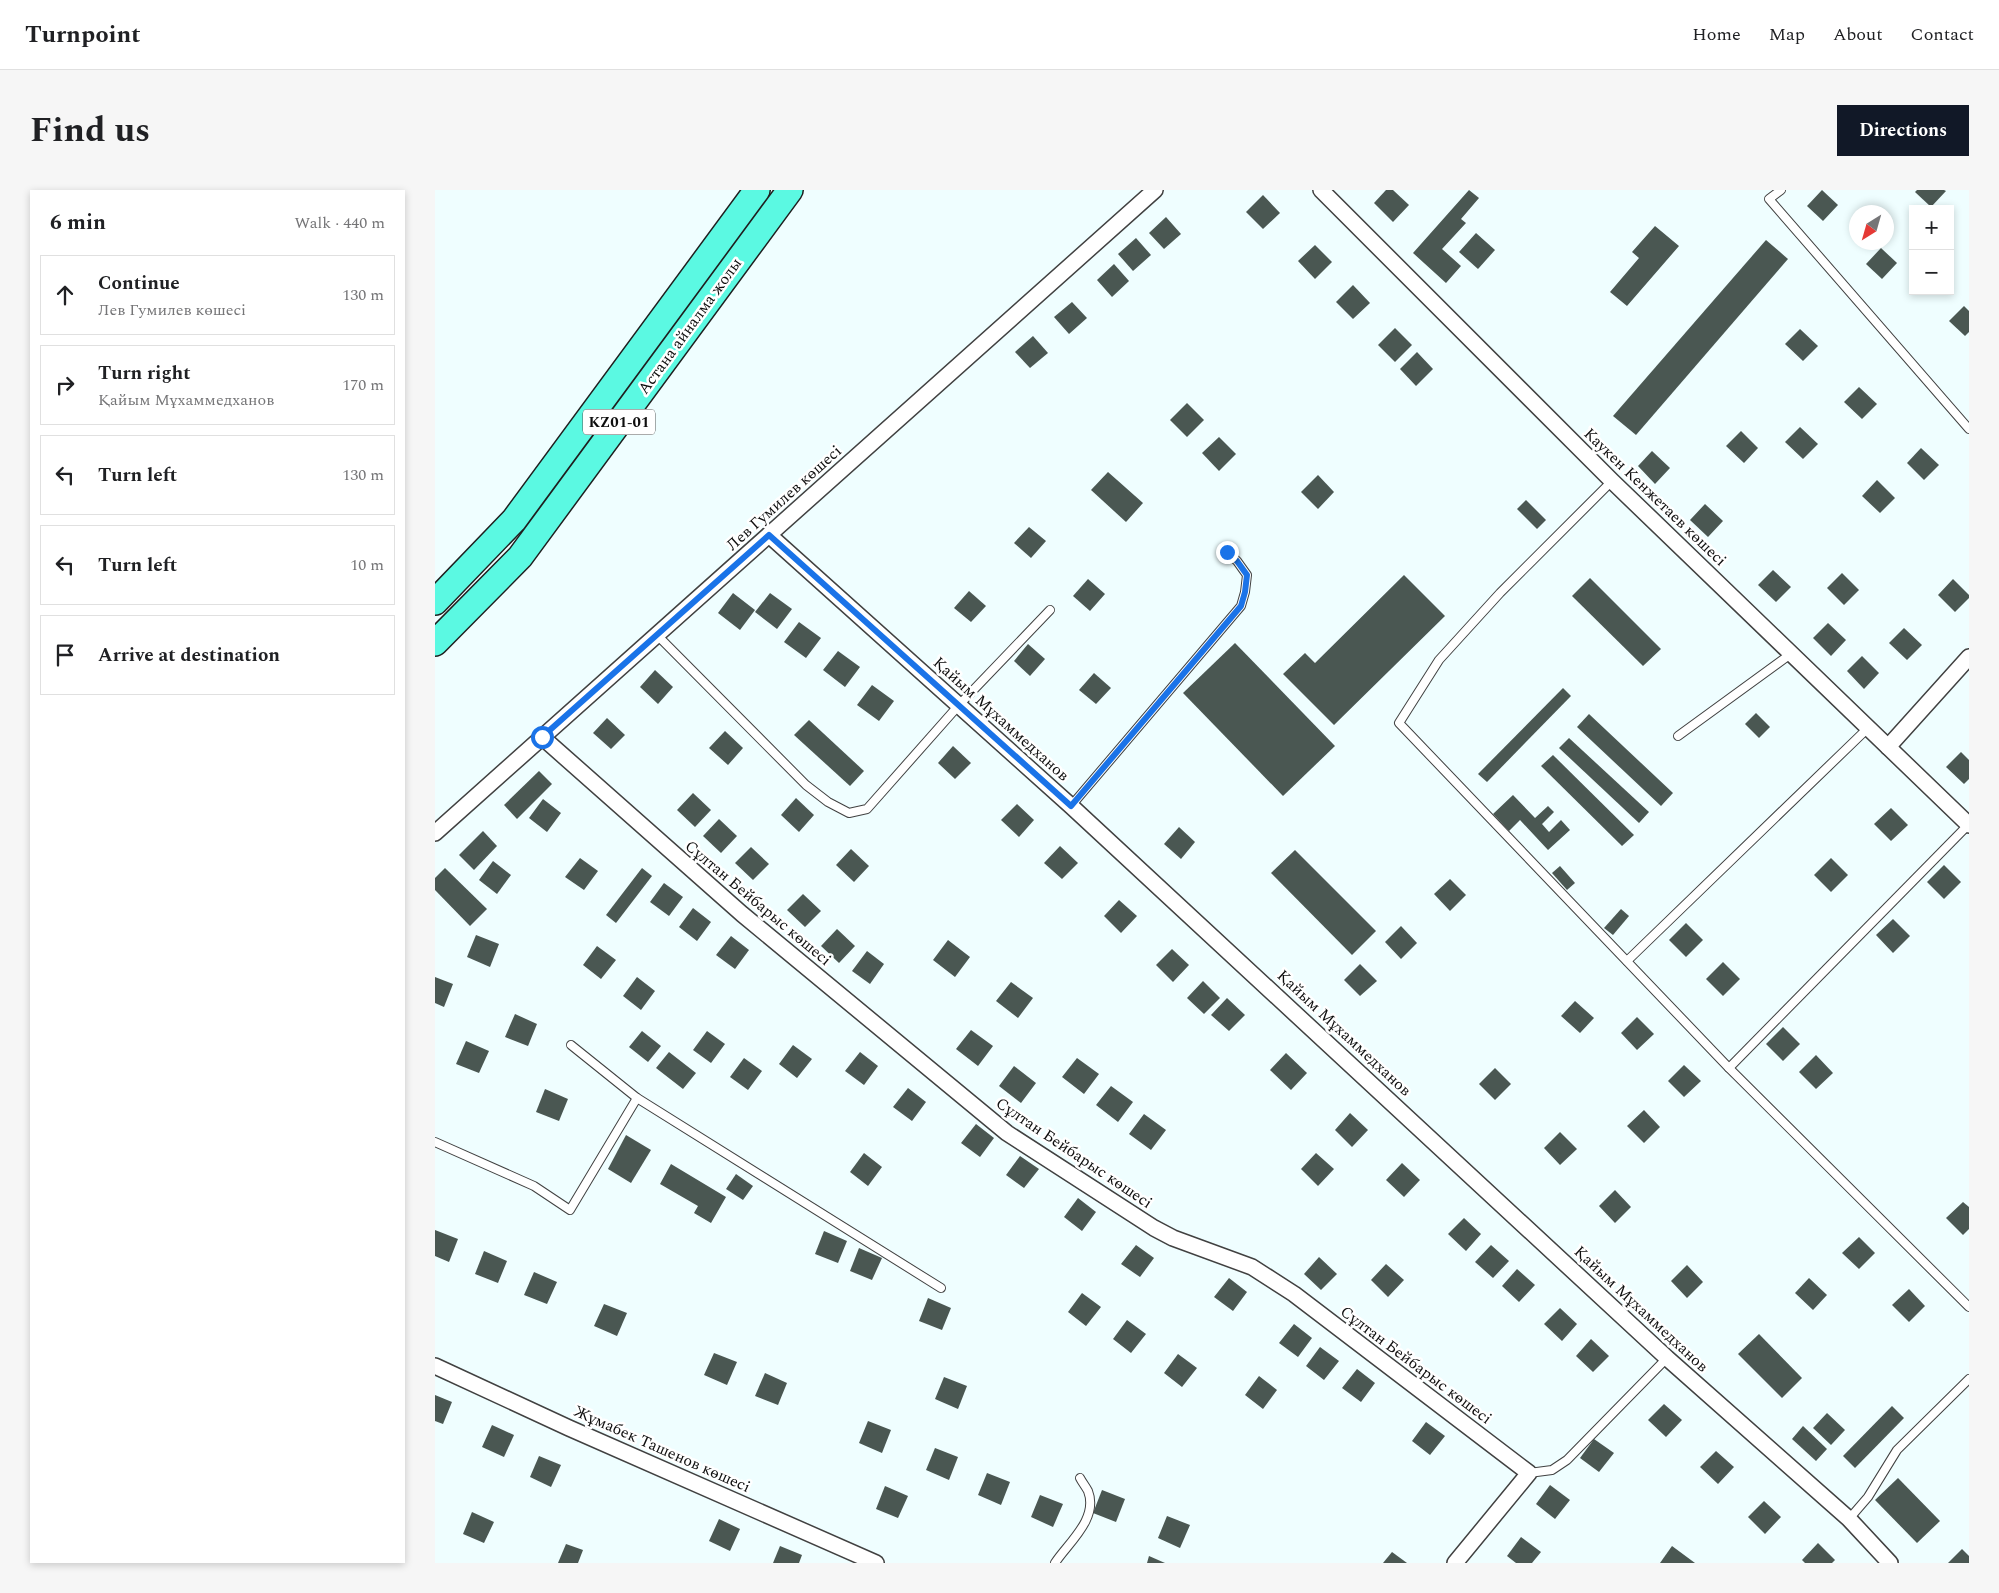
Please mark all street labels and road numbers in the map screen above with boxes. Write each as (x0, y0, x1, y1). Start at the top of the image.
street label: Астана айналма жолы (632, 252, 748, 399)
road number: KZ01-01 (583, 410, 655, 434)
street label: Каукен Кенжетаев көшесі (1578, 422, 1732, 572)
street label: Лев Гумилев көшесі (721, 440, 847, 556)
street label: Қайым Мұхаммедханов (928, 651, 1074, 787)
street label: Сұлтан Бейбарыс көшесі (680, 834, 836, 972)
street label: Қайым Мұхаммедханов (1271, 964, 1417, 1102)
street label: Сұлтан Бейбарыс көшесі (991, 1091, 1157, 1215)
street label: Қайым Мұхаммедханов (1568, 1240, 1714, 1378)
street label: Сұлтан Бейбарыс көшесі (1335, 1300, 1497, 1430)
street label: Жұмабек Ташенов көшесі (570, 1399, 754, 1499)

